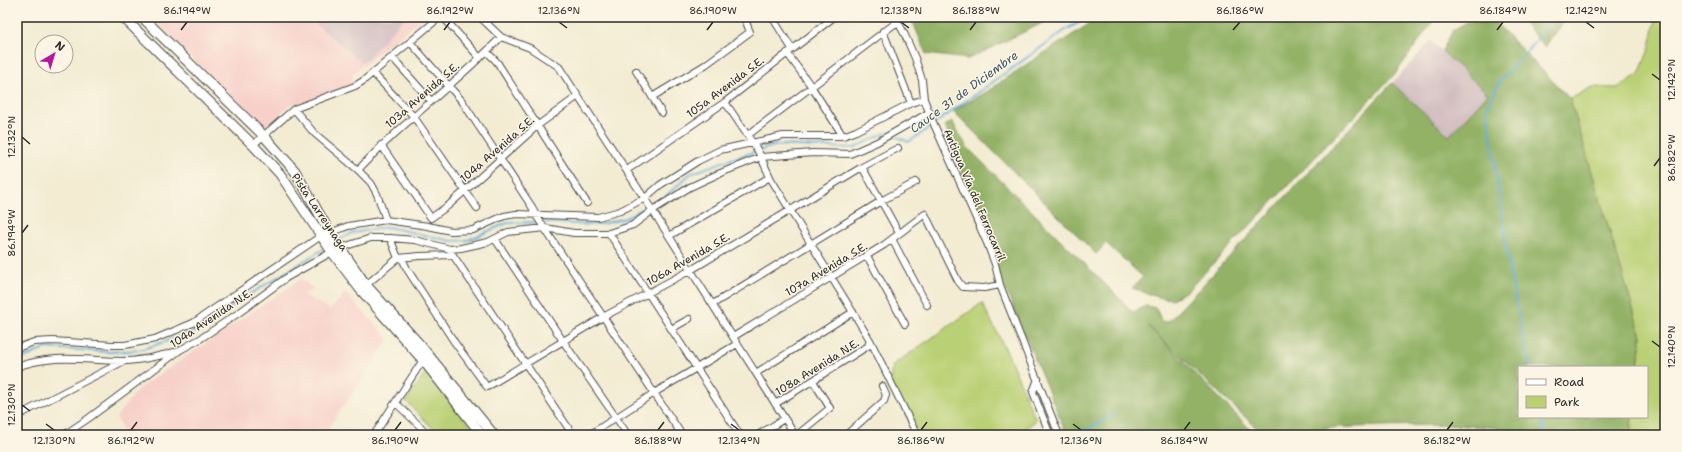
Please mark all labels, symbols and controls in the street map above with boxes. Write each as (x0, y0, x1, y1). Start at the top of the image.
text: 86.194°W (163, 4, 211, 17)
text: 86.192°W (426, 4, 474, 17)
text: 12.136°N (538, 4, 580, 17)
text: 86.190°W (689, 4, 737, 17)
text: 12.138°N (880, 4, 922, 17)
text: 86.188°W (952, 4, 1000, 17)
text: 86.186°W (1216, 4, 1264, 17)
text: 86.184°W (1479, 4, 1527, 17)
text: 12.142°N (1565, 4, 1607, 17)
north arrow (34, 34, 74, 74)
text: N (52, 38, 68, 55)
water label: Cauce 31 de Diciembre (907, 47, 1021, 137)
street label: 105a Avenida S.E. (683, 53, 767, 122)
street label: 103a Avenida S.E. (382, 59, 463, 132)
text: 12.142°N (1665, 59, 1678, 101)
street label: 104a Avenida S.E. (457, 113, 538, 186)
text: 12.132°N (5, 116, 18, 158)
street label: Antigua Vía del Ferrocarril (940, 127, 1010, 264)
text: 86.182°W (1665, 134, 1678, 182)
street label: Pista Larreynaga (288, 170, 351, 254)
text: 86.194°W (5, 209, 18, 257)
street label: 106a Avenida S.E. (644, 229, 733, 289)
street label: 107a Avenida S.E. (782, 239, 870, 300)
street label: 104a Avenida N.E. (167, 285, 255, 352)
text: 12.140°N (1665, 326, 1678, 368)
street label: 108a Avenida N.E. (772, 335, 862, 399)
legend (1518, 366, 1648, 418)
text: Road (1554, 374, 1585, 390)
text: 12.130°N (5, 384, 18, 426)
text: Park (1554, 394, 1580, 410)
text: 12.130°N (33, 434, 75, 447)
text: 86.192°W (107, 434, 155, 447)
text: 86.190°W (371, 434, 419, 447)
text: 86.188°W (634, 434, 682, 447)
text: 12.134°N (718, 434, 760, 447)
text: 86.186°W (897, 434, 945, 447)
text: 12.136°N (1060, 434, 1102, 447)
text: 86.184°W (1160, 434, 1208, 447)
text: 86.182°W (1423, 434, 1471, 447)

